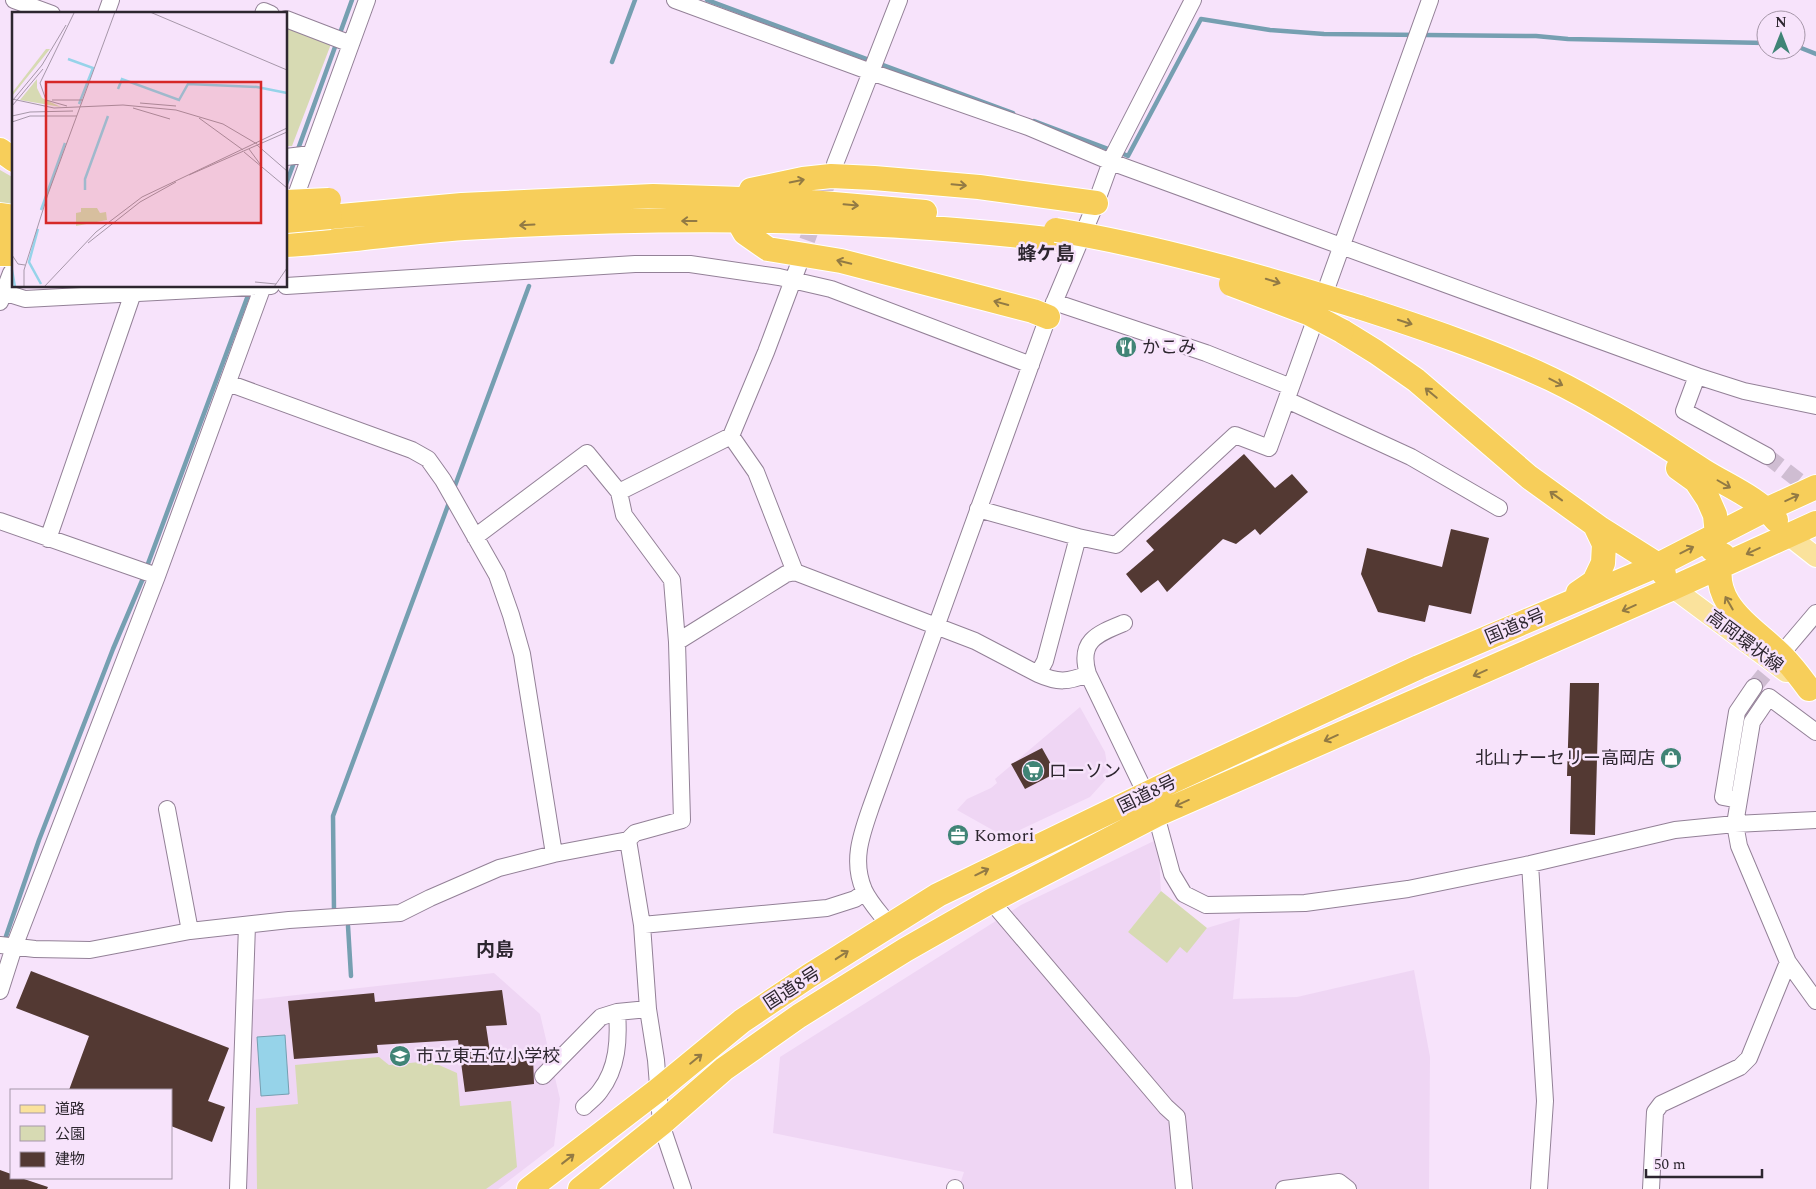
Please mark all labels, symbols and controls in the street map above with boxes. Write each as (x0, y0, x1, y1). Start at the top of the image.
north arrow (1756, 10, 1806, 60)
inset map (12, 12, 288, 288)
text: N (1775, 12, 1787, 33)
one-way arrow (789, 175, 805, 185)
one-way arrow (951, 181, 967, 190)
one-way arrow (843, 200, 859, 210)
one-way arrow (681, 216, 698, 226)
one-way arrow (519, 220, 535, 230)
district label: 蜂ケ島 (1017, 240, 1075, 269)
one-way arrow (837, 257, 853, 266)
one-way arrow (1265, 276, 1281, 286)
one-way arrow (994, 297, 1010, 307)
one-way arrow (1397, 318, 1413, 327)
place label: かこみ (1142, 334, 1196, 361)
restaurant icon: かこみ (1114, 335, 1138, 359)
one-way arrow (1548, 378, 1563, 387)
one-way arrow (1424, 387, 1437, 398)
one-way arrow (1717, 479, 1732, 489)
one-way arrow (1549, 491, 1563, 501)
one-way arrow (1784, 493, 1799, 503)
one-way arrow (1679, 545, 1694, 554)
one-way arrow (1746, 547, 1761, 556)
one-way arrow (1723, 596, 1734, 610)
street label: 国道8号 (1481, 602, 1549, 651)
one-way arrow (1622, 603, 1637, 613)
street label: 高岡環状線 (1701, 604, 1789, 679)
one-way arrow (1473, 669, 1488, 679)
one-way arrow (1324, 734, 1339, 744)
place label: 北山ナーセリー高岡店 (1475, 745, 1655, 772)
shop icon: 北山ナーセリー高岡店 (1659, 746, 1683, 770)
place label: ローソン (1049, 758, 1121, 785)
supermarket icon: ローソン (1021, 759, 1045, 783)
street label: 国道8号 (1113, 769, 1181, 820)
one-way arrow (1175, 799, 1190, 809)
place label: Komori (974, 822, 1034, 849)
office icon: Komori (946, 823, 970, 847)
one-way arrow (974, 867, 989, 877)
district label: 内島 (476, 936, 514, 965)
one-way arrow (835, 950, 849, 960)
street label: 国道8号 (759, 960, 826, 1017)
place label: 市立東五位小学校 (416, 1043, 560, 1070)
school or university icon: 市立東五位小学校 (388, 1044, 412, 1068)
one-way arrow (689, 1053, 702, 1064)
legend (10, 1089, 172, 1179)
text: 道路 (55, 1098, 85, 1121)
text: 公園 (55, 1123, 85, 1146)
scale bar (1646, 1146, 1762, 1178)
text: 建物 (55, 1148, 85, 1171)
text: 50 m (1654, 1153, 1686, 1176)
one-way arrow (561, 1154, 574, 1165)

